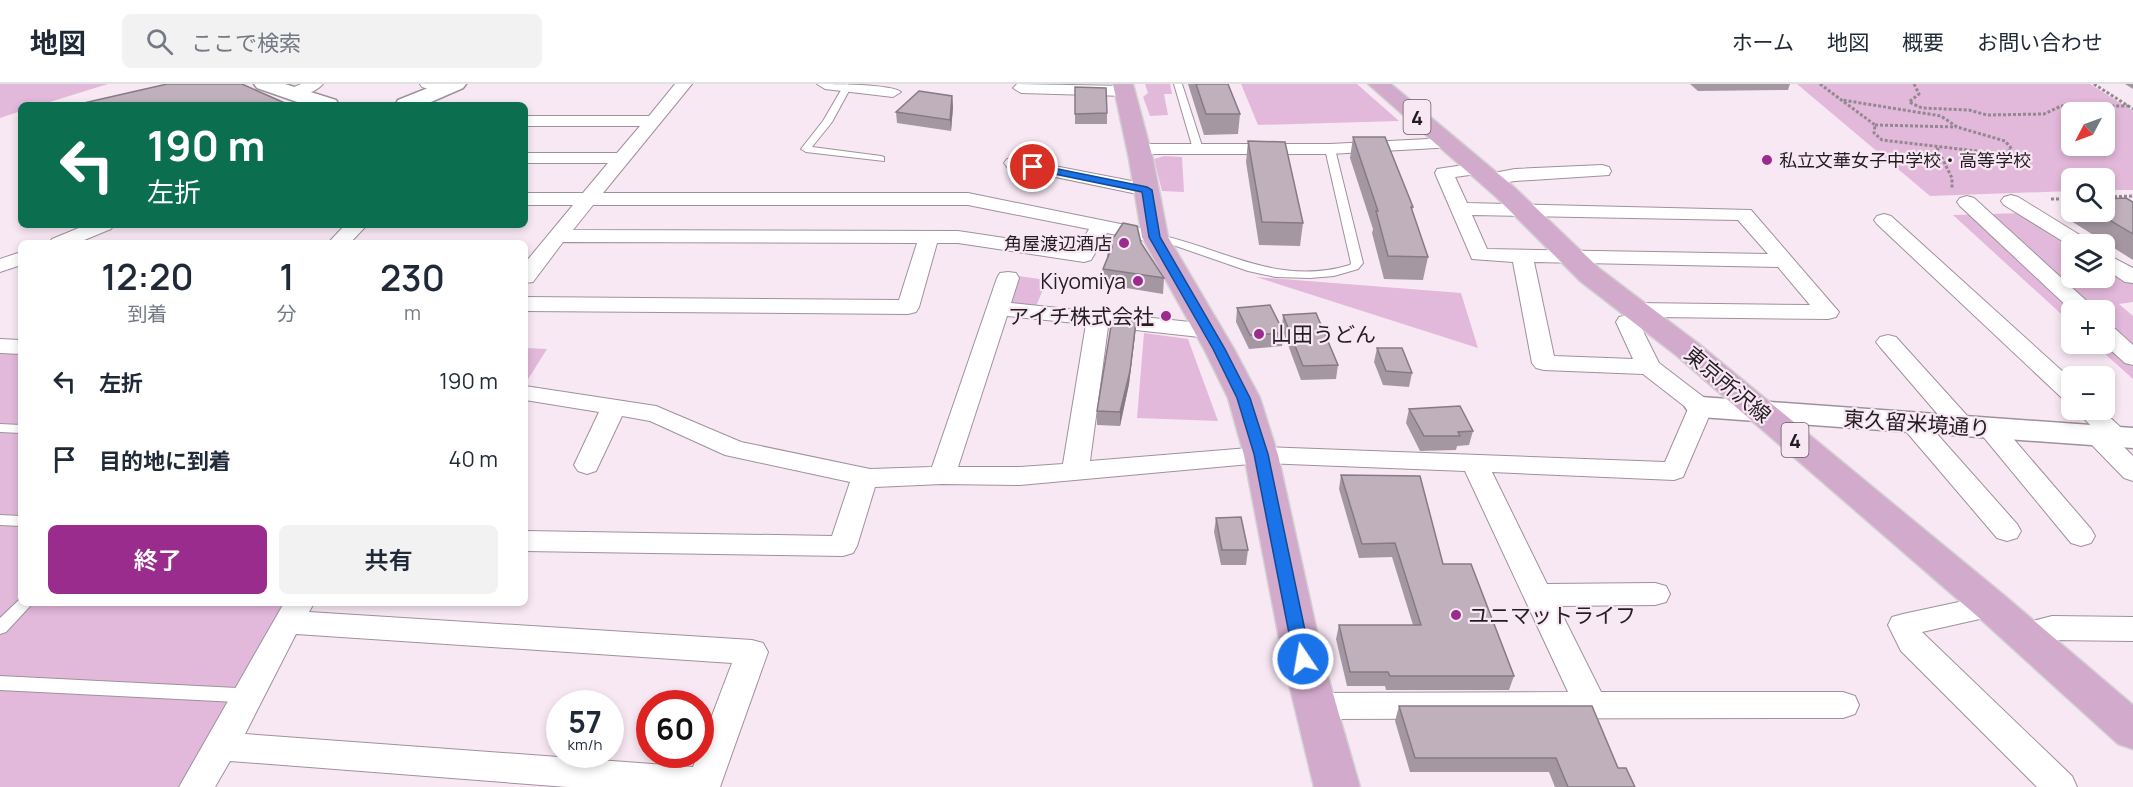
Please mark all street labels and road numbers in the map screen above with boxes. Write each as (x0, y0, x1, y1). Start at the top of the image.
road number: 4 (1404, 100, 1430, 134)
street label: 東京所沢線 (1679, 340, 1777, 428)
street label: 東久留米境通り (1843, 404, 1991, 442)
road number: 4 (1782, 423, 1808, 457)

